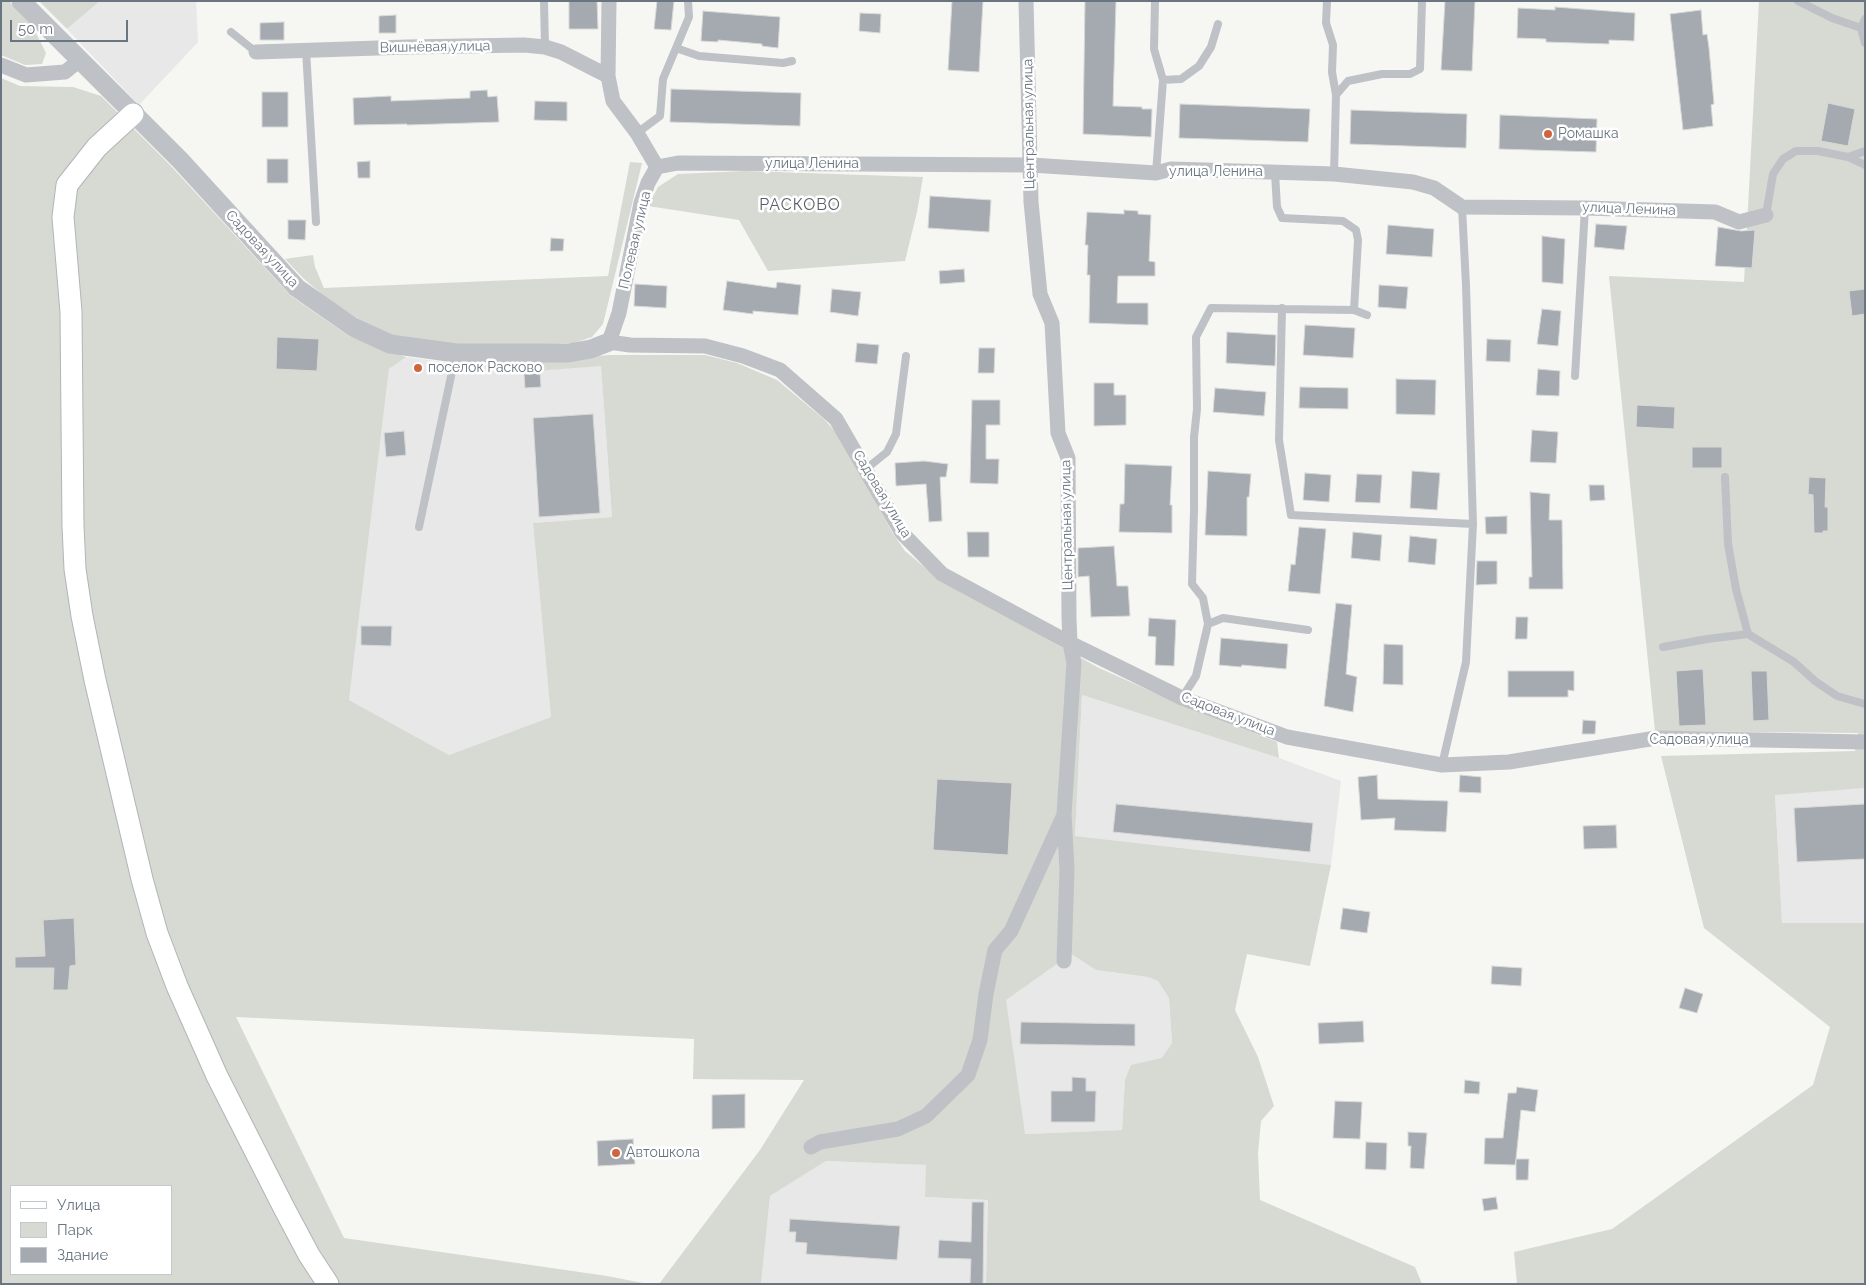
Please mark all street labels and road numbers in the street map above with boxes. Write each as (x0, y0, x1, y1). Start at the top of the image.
street label: Вишнёвая улица (379, 38, 491, 56)
street label: Центральная улица (1019, 59, 1039, 189)
street label: улица Ленина (765, 156, 859, 172)
street label: улица Ленина (1169, 164, 1263, 180)
street label: Полевая улица (616, 189, 654, 291)
street label: улица Ленина (1582, 199, 1676, 219)
street label: Садовая улица (222, 207, 302, 291)
street label: Садовая улица (849, 447, 915, 541)
street label: Центральная улица (1057, 460, 1077, 590)
street label: Садовая улица (1179, 688, 1277, 740)
street label: Садовая улица (1649, 732, 1749, 748)

